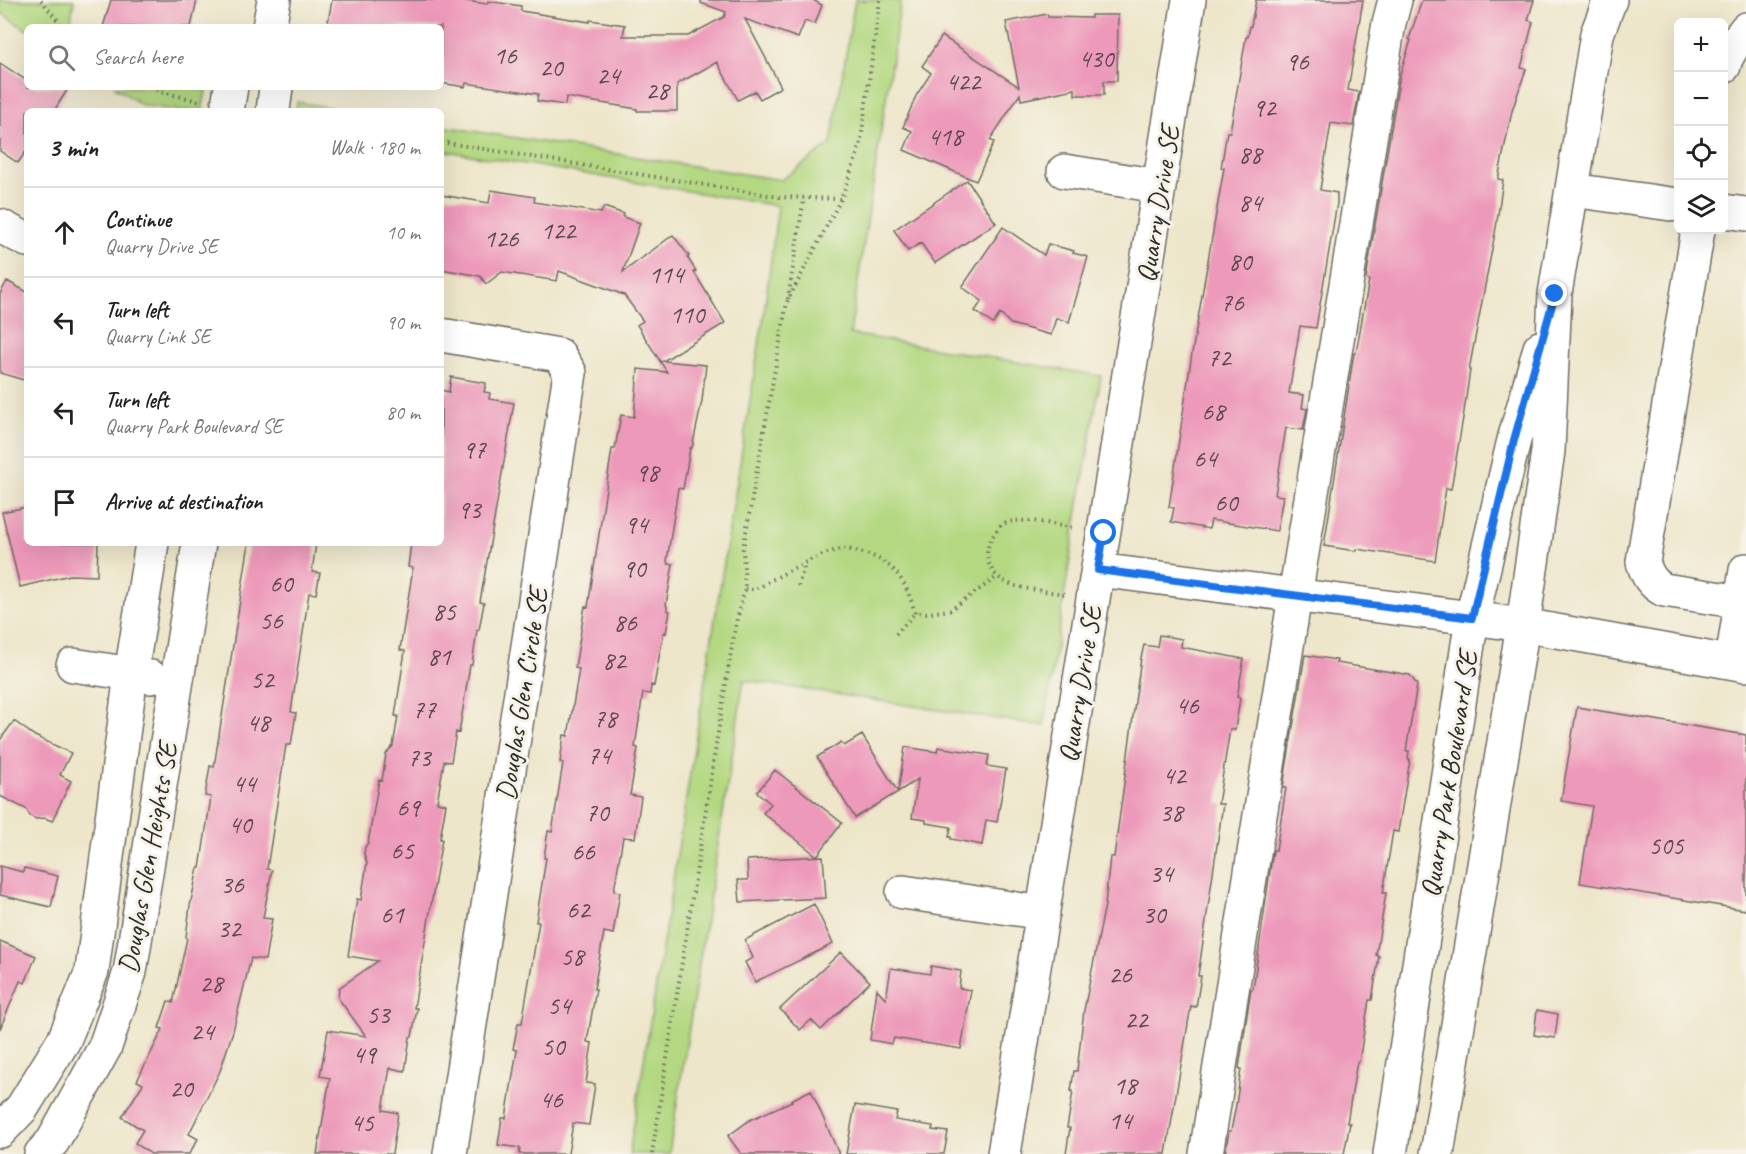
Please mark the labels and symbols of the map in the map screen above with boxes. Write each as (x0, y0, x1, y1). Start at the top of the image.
house number: 16 (493, 39, 518, 72)
house number: 430 (1078, 42, 1116, 75)
house number: 96 (1285, 45, 1310, 78)
house number: 20 (539, 51, 565, 84)
house number: 24 (596, 59, 622, 92)
house number: 422 (945, 65, 983, 98)
house number: 28 (645, 74, 671, 107)
house number: 92 (1252, 91, 1278, 124)
house number: 418 (927, 120, 965, 153)
street label: Quarry Drive SE (1128, 120, 1188, 285)
house number: 88 (1238, 138, 1264, 171)
house number: 84 (1238, 186, 1264, 219)
house number: 122 (540, 214, 578, 247)
house number: 126 (483, 222, 520, 255)
house number: 80 (1228, 245, 1254, 278)
house number: 114 (648, 258, 686, 291)
route end (1541, 280, 1567, 306)
house number: 76 (1220, 286, 1245, 319)
house number: 110 (669, 298, 707, 331)
house number: 72 (1207, 341, 1233, 374)
house number: 68 (1201, 395, 1227, 428)
house number: 97 (462, 433, 487, 466)
house number: 64 (1193, 442, 1219, 475)
house number: 98 (635, 456, 661, 489)
house number: 60 (1214, 486, 1240, 519)
house number: 93 (457, 493, 483, 526)
house number: 94 (624, 508, 650, 541)
route start (1090, 519, 1116, 545)
house number: 90 (622, 552, 648, 585)
house number: 60 (269, 567, 295, 600)
street label: Douglas Glen Circle SE (487, 583, 556, 802)
house number: 85 (432, 595, 457, 628)
street label: Quarry Drive SE (1050, 600, 1110, 765)
house number: 56 (259, 604, 284, 637)
house number: 86 (613, 606, 638, 639)
house number: 81 (427, 640, 452, 673)
house number: 82 (602, 644, 628, 677)
street label: Quarry Park Boulevard SE (1412, 646, 1486, 899)
house number: 52 (250, 663, 276, 696)
house number: 46 (1175, 689, 1200, 722)
house number: 77 (412, 693, 437, 726)
house number: 78 (593, 702, 619, 735)
house number: 48 (246, 706, 272, 739)
street label: Douglas Glen Heights SE (110, 737, 186, 976)
house number: 74 (587, 739, 613, 772)
house number: 73 (407, 741, 433, 774)
house number: 42 (1162, 759, 1188, 792)
house number: 44 (232, 767, 258, 800)
house number: 69 (396, 791, 422, 824)
house number: 70 (585, 796, 611, 829)
house number: 38 (1159, 796, 1185, 829)
house number: 40 (228, 808, 254, 841)
house number: 505 (1648, 829, 1685, 862)
house number: 65 (390, 834, 415, 867)
house number: 66 (571, 835, 596, 868)
house number: 34 (1149, 857, 1175, 890)
house number: 36 (220, 868, 245, 901)
house number: 62 (566, 893, 592, 926)
house number: 61 (380, 898, 405, 931)
house number: 30 (1142, 898, 1168, 931)
house number: 32 (217, 912, 243, 945)
house number: 58 (560, 940, 586, 973)
house number: 26 (1108, 958, 1133, 991)
house number: 28 (199, 967, 225, 1000)
house number: 54 (547, 989, 573, 1022)
house number: 53 (366, 998, 392, 1031)
house number: 22 (1124, 1003, 1150, 1036)
house number: 24 (190, 1015, 216, 1048)
house number: 50 (541, 1030, 567, 1063)
house number: 49 (352, 1038, 378, 1071)
house number: 18 (1113, 1069, 1139, 1102)
house number: 20 (169, 1072, 195, 1105)
house number: 46 (539, 1083, 564, 1116)
house number: 14 (1108, 1104, 1134, 1137)
house number: 45 (350, 1106, 375, 1139)

